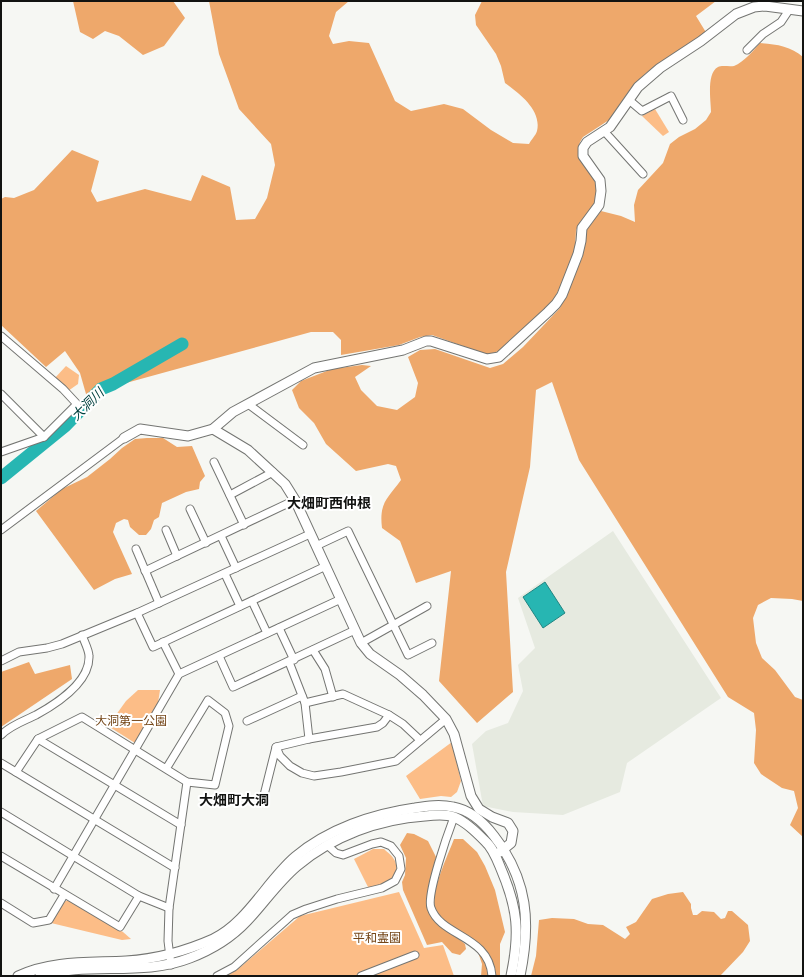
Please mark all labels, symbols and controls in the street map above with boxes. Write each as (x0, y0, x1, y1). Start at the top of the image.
water label: 大洞川 (67, 383, 109, 424)
district label: 大畑町西仲根 (287, 493, 371, 512)
park label: 大洞第一公園 (95, 712, 167, 729)
district label: 大畑町大洞 (199, 790, 269, 809)
park label: 平和霊園 (353, 929, 401, 946)

